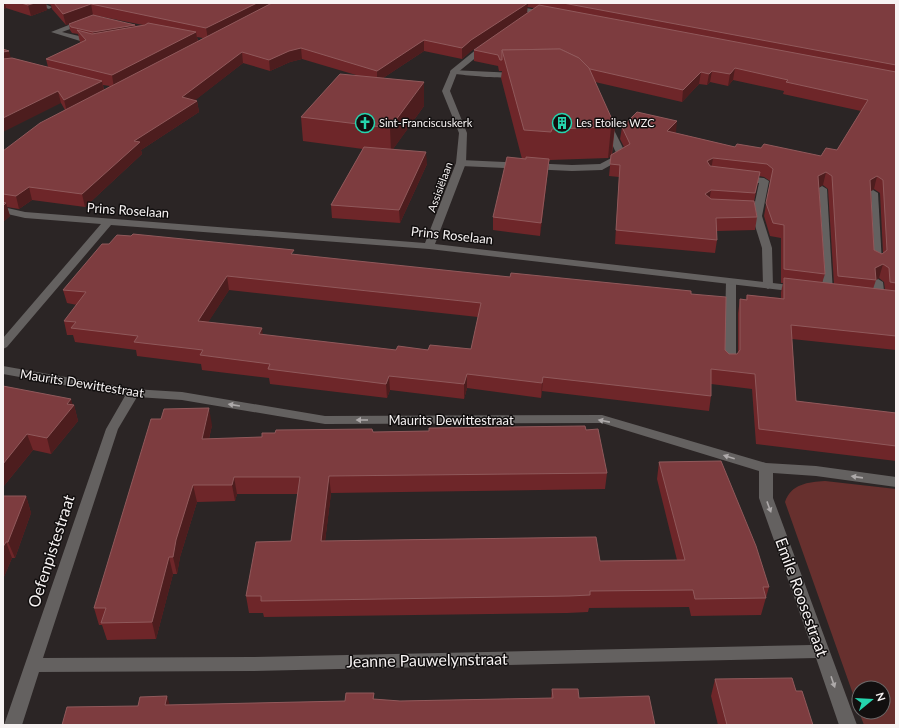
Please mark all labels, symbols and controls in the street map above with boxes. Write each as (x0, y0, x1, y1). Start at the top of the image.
church icon: Sint-Franciscuskerk (354, 112, 376, 134)
building icon: Les Etoiles WZC (551, 112, 573, 134)
place label: Sint-Franciscuskerk (379, 116, 473, 129)
place label: Les Etoiles WZC (576, 116, 655, 129)
street label: Assisiëlaan (424, 160, 455, 214)
street label: Prins Roselaan (86, 199, 170, 221)
street label: Prins Roselaan (410, 223, 494, 247)
street label: Maurits Dewittestraat (19, 365, 145, 401)
one-way arrow (228, 401, 240, 407)
street label: Maurits Dewittestraat (388, 412, 514, 428)
one-way arrow (355, 417, 368, 423)
one-way arrow (598, 417, 610, 423)
one-way arrow (723, 454, 735, 460)
one-way arrow (851, 473, 863, 480)
street label: Oefenpistestraat (23, 492, 78, 610)
one-way arrow (767, 501, 773, 513)
street label: Emile Roosestraat (772, 535, 833, 659)
street label: Jeanne Pauwelynstraat (346, 649, 508, 670)
one-way arrow (830, 676, 836, 688)
north arrow (851, 680, 891, 720)
text: N (873, 691, 888, 703)

